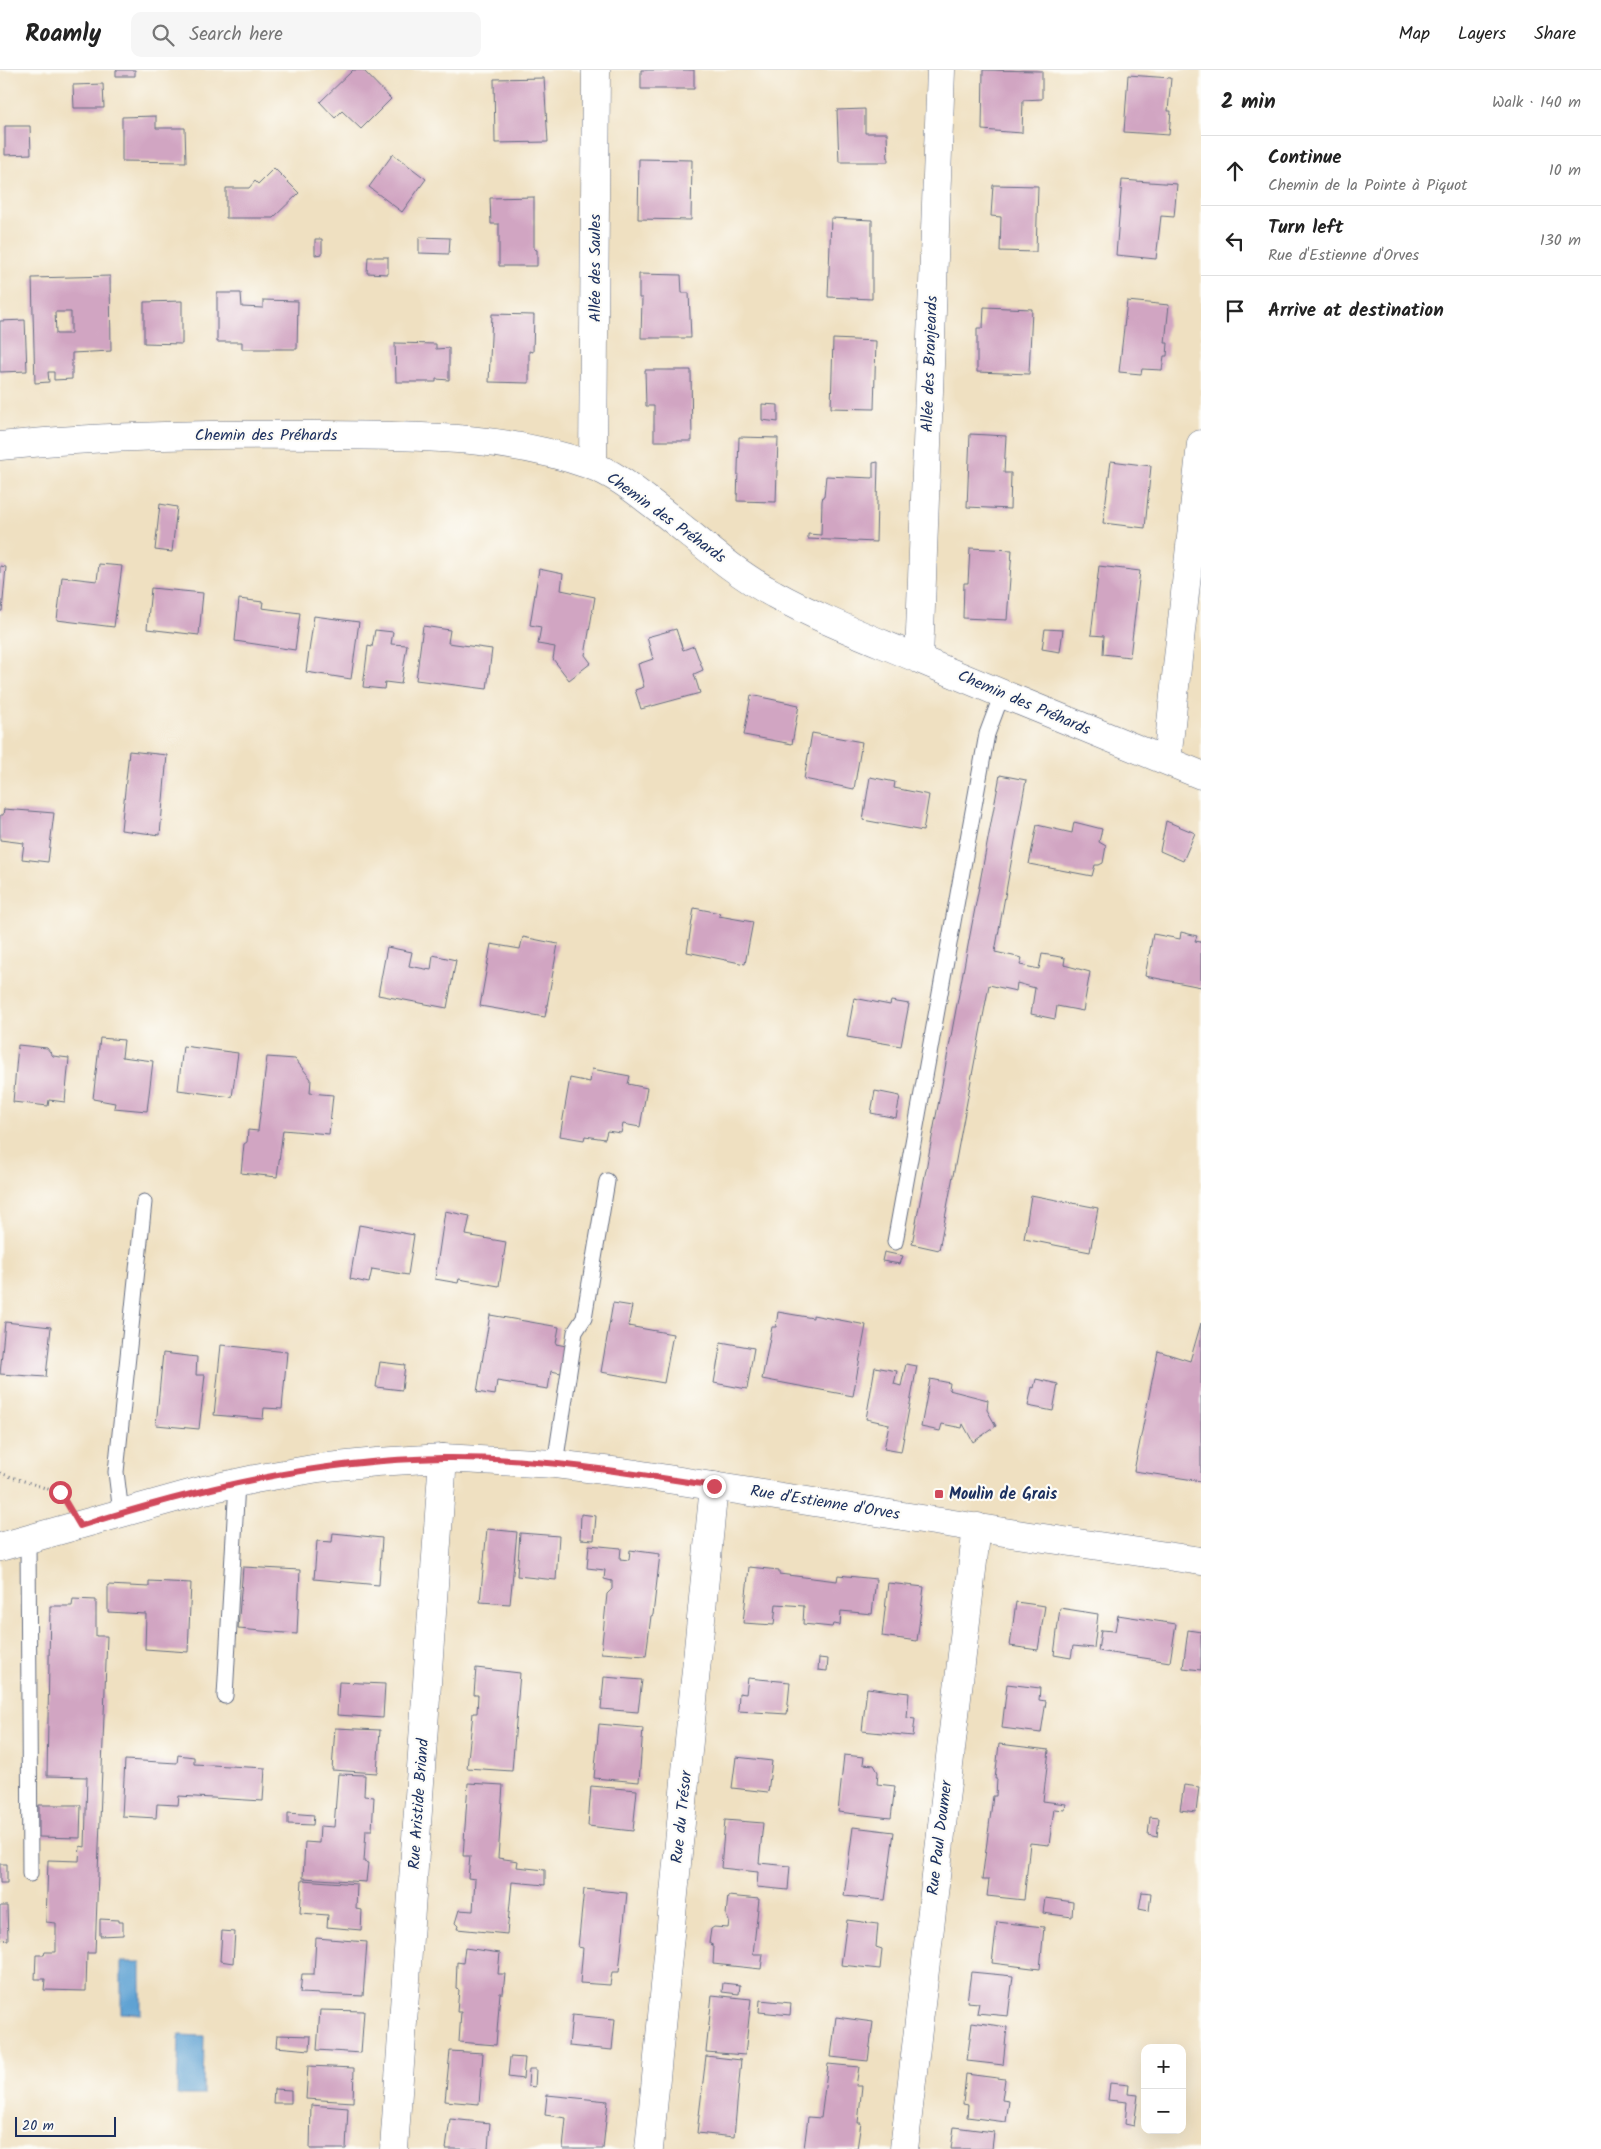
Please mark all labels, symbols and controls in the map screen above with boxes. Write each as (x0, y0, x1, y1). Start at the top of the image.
search box (131, 12, 481, 57)
text: Roamly (25, 15, 101, 54)
text: Search here (189, 20, 283, 50)
text: Map (1399, 20, 1430, 49)
text: Layers (1458, 20, 1506, 49)
text: Share (1534, 20, 1576, 49)
icon: search (149, 21, 177, 49)
text: 2 min (1221, 86, 1276, 119)
text: Walk · 140 m (1492, 90, 1581, 115)
text: Continue (1268, 143, 1341, 173)
icon: ahead (1221, 157, 1249, 185)
text: 10 m (1549, 158, 1581, 183)
text: Chemin de la Pointe à Piquot (1268, 173, 1468, 198)
text: Turn left (1268, 213, 1343, 243)
street label: Allée des Saules (583, 214, 608, 322)
icon: left (1221, 227, 1249, 255)
text: 130 m (1540, 228, 1581, 253)
text: Rue d'Estienne d'Orves (1268, 243, 1419, 268)
street label: Allée des Branjeards (915, 295, 945, 433)
text: Arrive at destination (1268, 296, 1444, 326)
icon: arrive (1221, 297, 1249, 325)
street label: Chemin des Préhards (195, 423, 337, 448)
street label: Chemin des Préhards (601, 466, 731, 570)
street label: Chemin des Préhards (954, 664, 1095, 742)
route end (703, 1475, 726, 1498)
street label: Rue d'Estienne d'Orves (748, 1479, 902, 1527)
route start (49, 1481, 72, 1504)
place label: Moulin de Grais (949, 1482, 1058, 1507)
marker: Moulin de Grais (933, 1488, 945, 1500)
street label: Rue Aristide Briand (402, 1737, 436, 1870)
street label: Rue du Trésor (665, 1768, 699, 1865)
street label: Rue Paul Doumer (921, 1778, 960, 1897)
map controls (1141, 2044, 1186, 2134)
button: + (1141, 2044, 1186, 2089)
button: − (1141, 2089, 1186, 2134)
scale bar (15, 2114, 116, 2137)
text: 20 m (22, 2115, 54, 2137)

